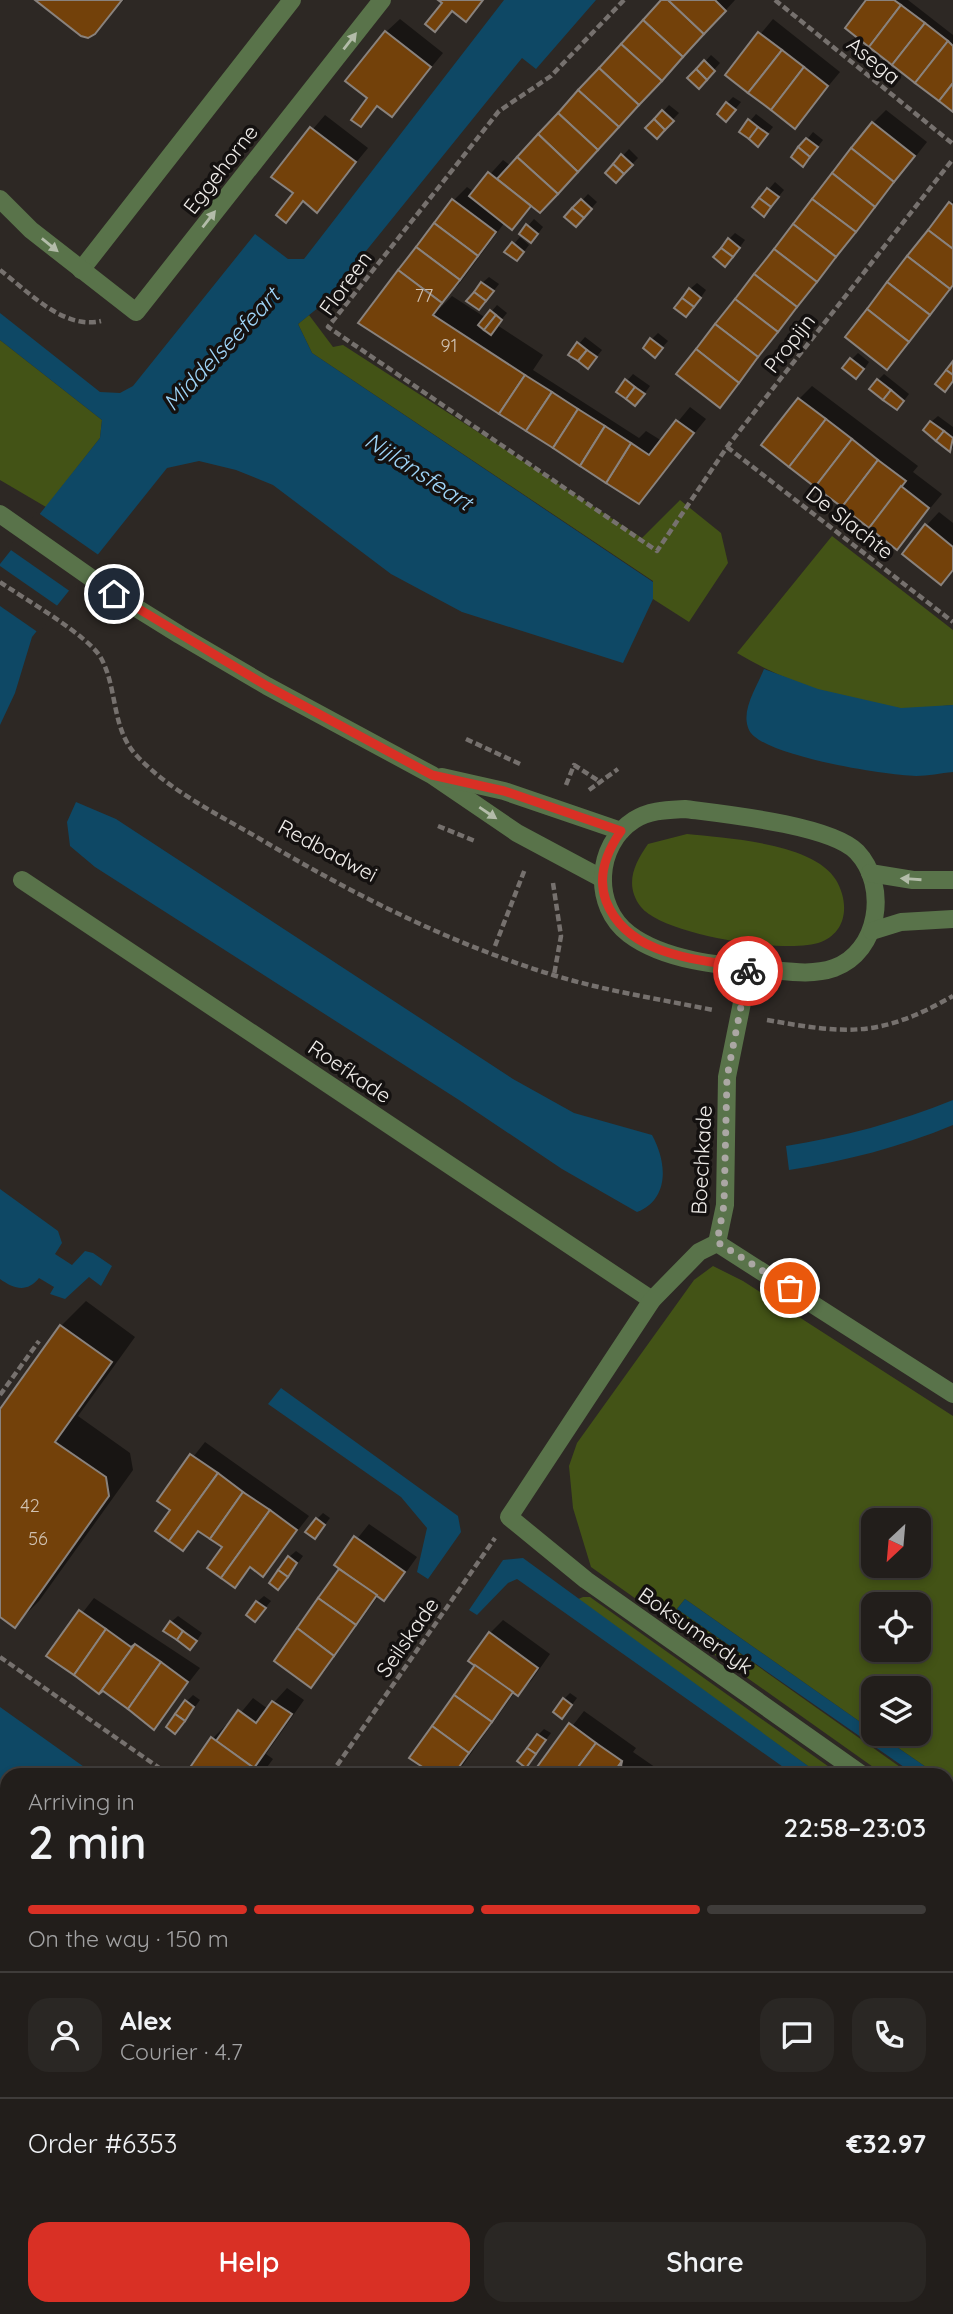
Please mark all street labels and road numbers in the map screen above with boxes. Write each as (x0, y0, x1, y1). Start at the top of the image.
street label: Asega (842, 31, 906, 89)
street label: Eggehorne (177, 119, 263, 219)
street label: Floreen (313, 246, 377, 320)
street label: Propijn (758, 308, 820, 378)
street label: De Slachte (801, 480, 899, 564)
street label: Redbadwei (274, 813, 382, 887)
street label: Roefkade (304, 1034, 396, 1108)
street label: Boechkade (685, 1105, 717, 1215)
street label: Boksumerdyk (634, 1581, 758, 1679)
street label: Seilskade (370, 1592, 444, 1682)

